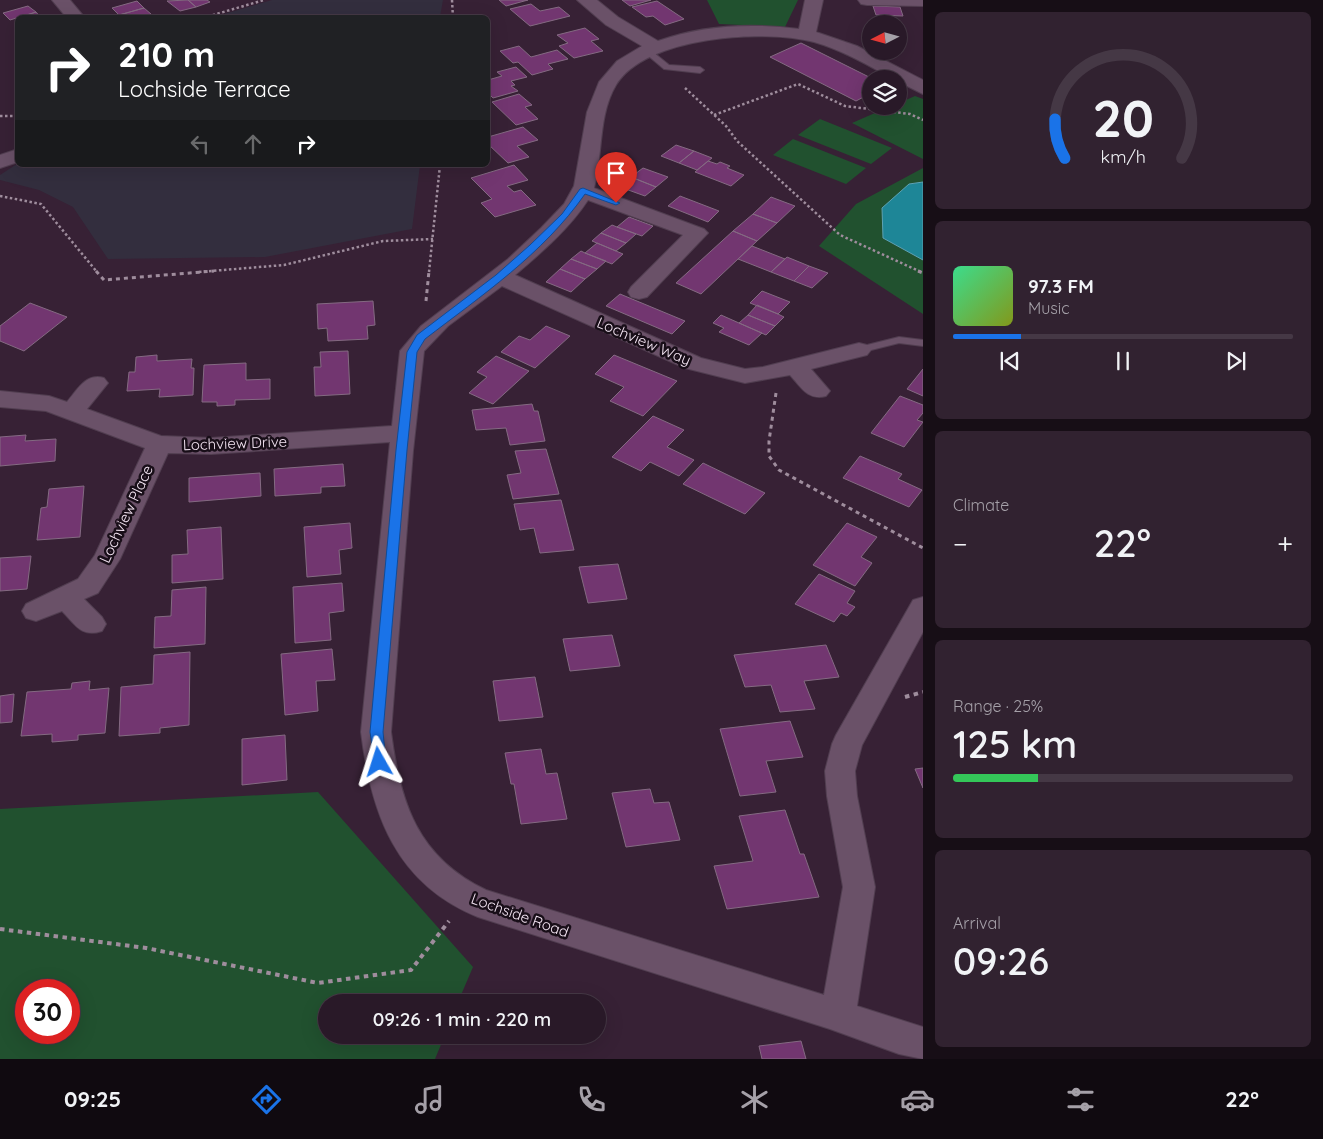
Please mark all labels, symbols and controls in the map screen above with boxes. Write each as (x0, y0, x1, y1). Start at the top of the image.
north arrow (862, 15, 908, 60)
map controls (862, 15, 907, 115)
text: 210 m (118, 32, 215, 76)
icon: right (35, 35, 100, 100)
button: layers (862, 70, 907, 115)
text: Lochside Terrace (118, 75, 291, 103)
text: 20 (1092, 85, 1154, 150)
icon: left (186, 130, 214, 158)
icon: ahead (239, 130, 267, 158)
icon: right (292, 130, 320, 158)
text: km/h (1100, 145, 1146, 167)
pin (595, 152, 637, 203)
icon: arrive (602, 159, 630, 187)
text: 97.3 FM (1028, 274, 1094, 298)
text: Music (1028, 298, 1070, 318)
street label: Lochview Way (594, 313, 694, 369)
icon: previous (996, 347, 1024, 375)
icon: pause (1109, 347, 1137, 375)
icon: next (1222, 347, 1250, 375)
street label: Lochview Drive (183, 432, 287, 454)
street label: Lochview Place (95, 462, 157, 566)
text: Climate (953, 495, 1009, 515)
text: 22° (1094, 519, 1151, 567)
text: − (953, 526, 968, 561)
text: + (1277, 526, 1293, 561)
text: Range · 25% (953, 696, 1043, 716)
text: 125 km (953, 720, 1077, 768)
position arrow (352, 735, 404, 787)
street label: Lochside Road (469, 889, 571, 941)
text: Arrival (953, 913, 1001, 933)
text: 09:26 (953, 937, 1049, 985)
speed limit sign: 30 (15, 979, 80, 1044)
text: 09:26 · 1 min · 220 m (373, 1007, 551, 1031)
icon: directions (249, 1082, 284, 1117)
icon: music (412, 1082, 447, 1117)
icon: phone (574, 1082, 609, 1117)
icon: climate (737, 1082, 772, 1117)
icon: car (900, 1082, 935, 1117)
icon: filters (1063, 1082, 1098, 1117)
text: 09:25 (64, 1085, 121, 1113)
text: 22° (1225, 1085, 1259, 1113)

